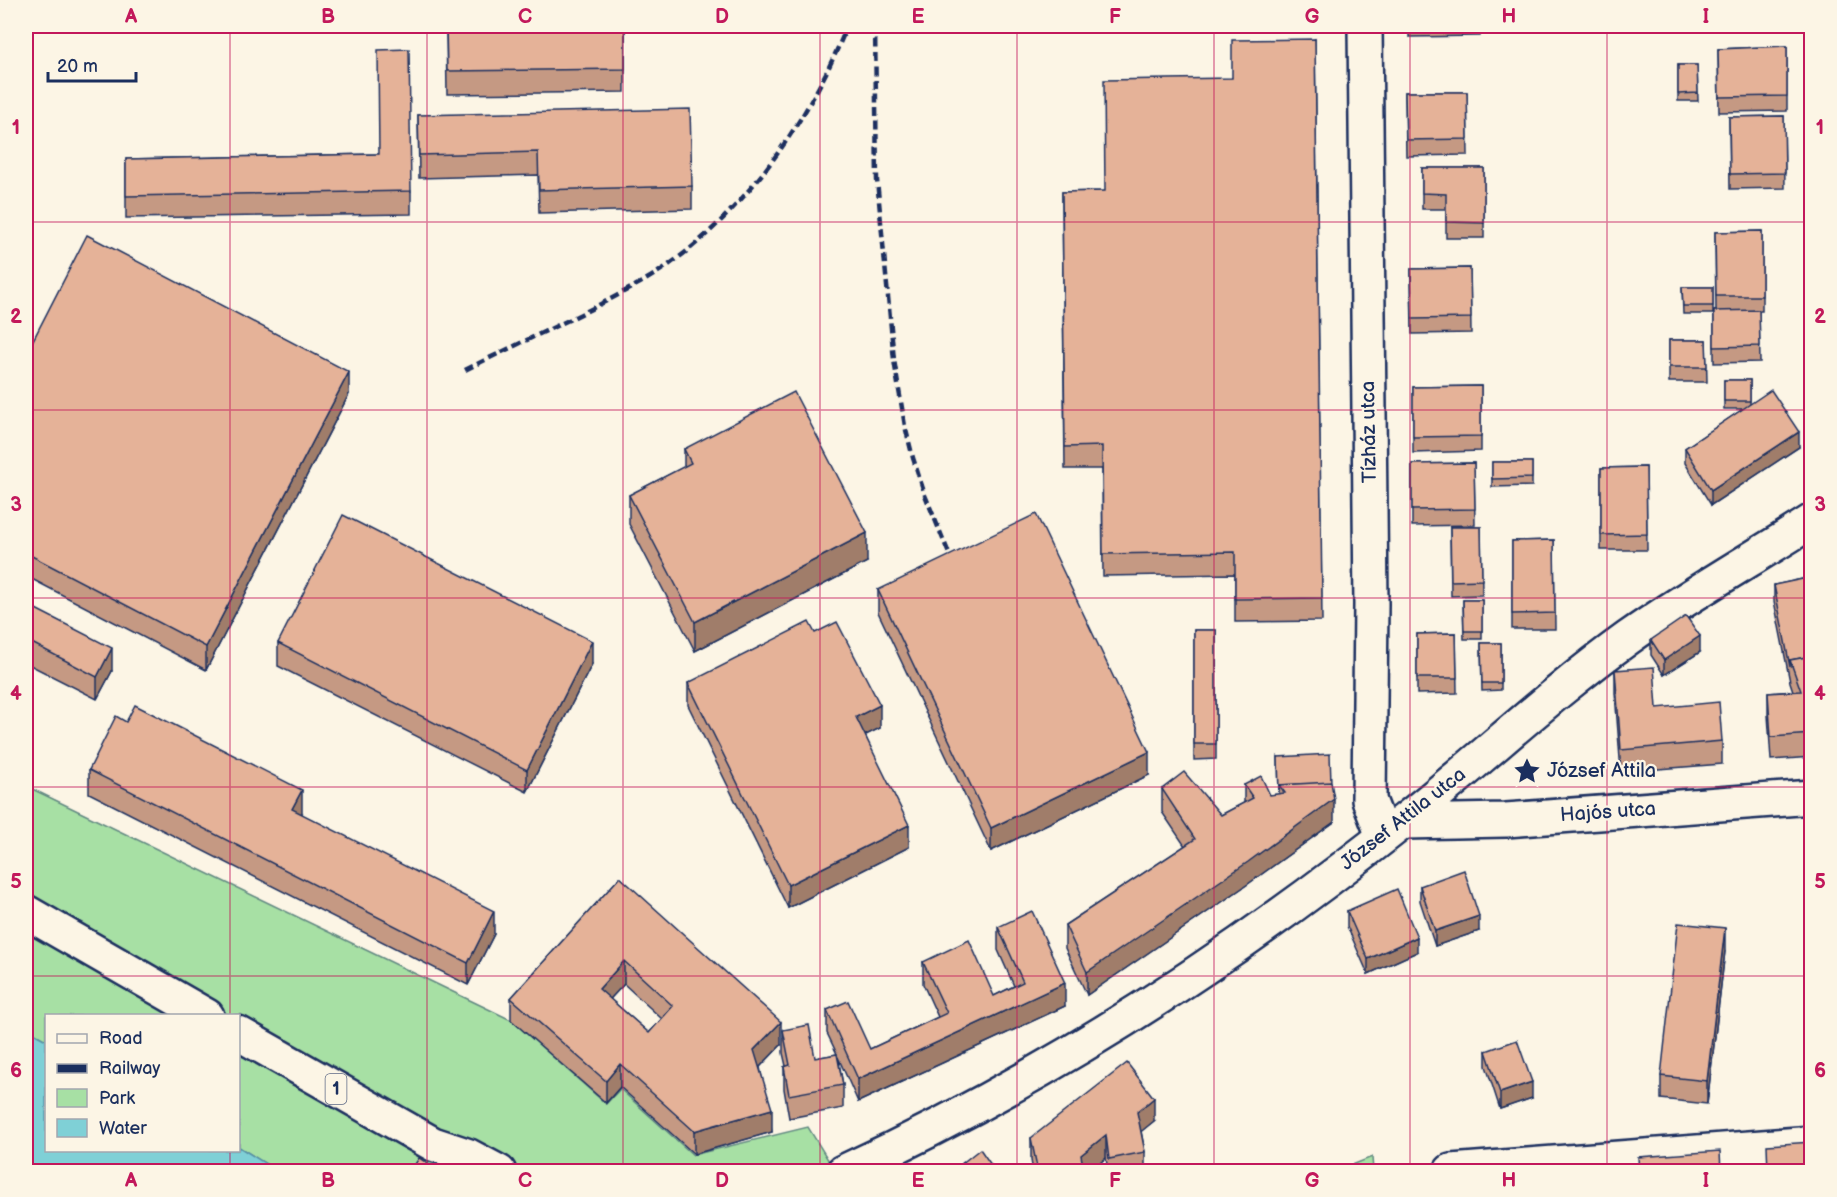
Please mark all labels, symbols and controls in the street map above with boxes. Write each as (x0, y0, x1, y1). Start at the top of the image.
text: A (124, 5, 138, 29)
text: B (321, 5, 335, 29)
text: C (518, 5, 532, 29)
text: D (715, 5, 729, 29)
text: E (912, 5, 925, 29)
text: F (1109, 5, 1121, 29)
text: G (1305, 5, 1320, 29)
text: H (1502, 5, 1516, 29)
text: I (1703, 5, 1709, 29)
scale bar (48, 45, 136, 83)
text: 20 m (57, 56, 98, 77)
text: 1 (12, 116, 20, 140)
text: 1 (1816, 116, 1824, 140)
text: 2 (10, 305, 22, 329)
text: 2 (1814, 305, 1826, 329)
street label: Tízház utca (1356, 381, 1382, 483)
text: 3 (10, 493, 22, 517)
text: 3 (1814, 493, 1826, 517)
text: 4 (10, 682, 22, 706)
text: 4 (1814, 682, 1826, 706)
place icon: József Attila (1512, 756, 1542, 786)
place label: József Attila (1547, 759, 1656, 783)
street label: József Attila utca (1335, 762, 1471, 876)
street label: Hajós utca (1559, 797, 1657, 827)
text: 5 (10, 870, 22, 894)
text: 5 (1814, 870, 1826, 894)
legend (45, 1014, 240, 1152)
text: Road (99, 1028, 143, 1049)
text: Railway (99, 1058, 161, 1079)
text: 6 (10, 1059, 22, 1083)
text: 6 (1814, 1059, 1826, 1083)
road number: 1 (326, 1074, 346, 1104)
text: Park (99, 1088, 135, 1109)
text: Water (99, 1118, 147, 1139)
text: A (124, 1169, 138, 1193)
text: B (321, 1169, 335, 1193)
text: C (518, 1169, 532, 1193)
text: D (715, 1169, 729, 1193)
text: E (912, 1169, 925, 1193)
text: F (1109, 1169, 1121, 1193)
text: G (1305, 1169, 1320, 1193)
text: H (1502, 1169, 1516, 1193)
text: I (1703, 1169, 1709, 1193)

